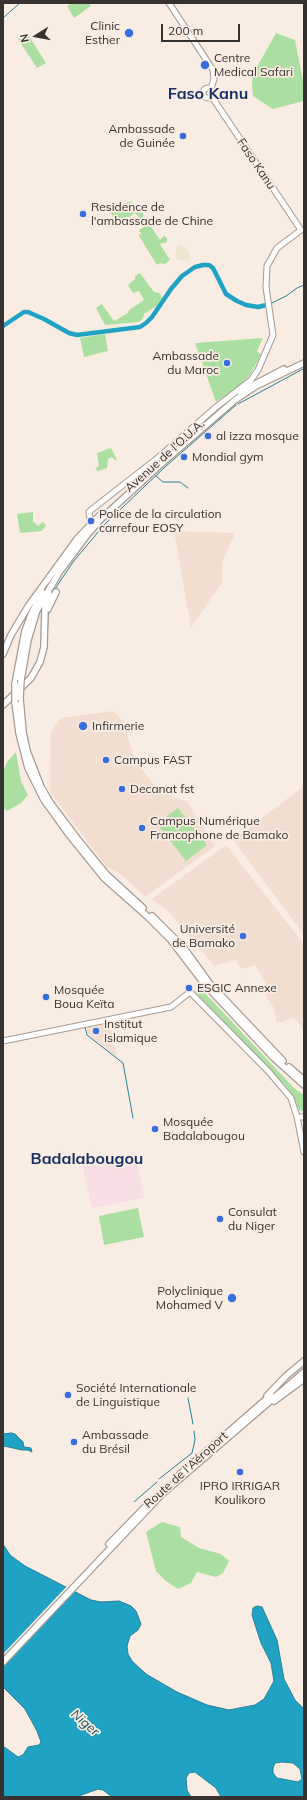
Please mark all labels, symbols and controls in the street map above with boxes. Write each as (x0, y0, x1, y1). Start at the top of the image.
north arrow (16, 16, 56, 56)
scale bar (163, 16, 242, 42)
place label: Clinic Esther (85, 19, 120, 47)
text: 200 m (168, 23, 203, 38)
marker: Clinic Esther (123, 27, 135, 39)
text: N (17, 33, 32, 44)
place label: Centre Medical Safari (214, 51, 293, 79)
marker: Centre Medical Safari (199, 59, 211, 71)
district label: Faso Kanu (168, 84, 248, 104)
place label: Ambassade de Guinée (108, 122, 175, 150)
marker: Ambassade de Guinée (178, 131, 188, 141)
street label: Faso Kanu (234, 136, 278, 192)
place label: Residence de l'ambassade de Chine (91, 200, 213, 228)
marker: Residence de l'ambassade de Chine (78, 209, 88, 219)
place label: Ambassade du Maroc (152, 349, 219, 377)
marker: Ambassade du Maroc (222, 358, 232, 368)
street label: Avenue de l'O.U.A. (122, 417, 208, 495)
place label: al izza mosque (216, 429, 299, 443)
marker: al izza mosque (203, 431, 213, 441)
place label: Mondial gym (192, 450, 264, 464)
marker: Mondial gym (179, 452, 189, 462)
place label: Police de la circulation carrefour EOSY (99, 507, 222, 535)
marker: Police de la circulation carrefour EOSY (86, 516, 96, 526)
place label: Infirmerie (92, 719, 144, 733)
marker: Infirmerie (77, 720, 89, 732)
place label: Campus FAST (114, 753, 192, 767)
marker: Campus FAST (101, 755, 111, 765)
place label: Decanat fst (130, 782, 194, 796)
marker: Decanat fst (117, 784, 127, 794)
place label: Campus Numérique Francophone de Bamako (150, 814, 288, 842)
marker: Campus Numérique Francophone de Bamako (137, 823, 147, 833)
place label: Université de Bamako (172, 922, 235, 950)
marker: Université de Bamako (238, 931, 248, 941)
place label: ESGIC Annexe (197, 981, 277, 995)
place label: Mosquée Boua Keïta (54, 983, 115, 1011)
marker: ESGIC Annexe (184, 983, 194, 993)
marker: Mosquée Boua Keïta (41, 992, 51, 1002)
place label: Institut Islamique (104, 1017, 157, 1045)
marker: Institut Islamique (91, 1026, 101, 1036)
place label: Mosquée Badalabougou (163, 1115, 245, 1143)
marker: Mosquée Badalabougou (150, 1124, 160, 1134)
district label: Badalabougou (31, 1149, 143, 1169)
place label: Consulat du Niger (228, 1205, 277, 1233)
marker: Consulat du Niger (215, 1214, 225, 1224)
place label: Polyclinique Mohamed V (156, 1284, 223, 1312)
marker: Polyclinique Mohamed V (226, 1292, 238, 1304)
place label: Société Internationale de Linguistique (76, 1381, 196, 1409)
marker: Société Internationale de Linguistique (63, 1390, 73, 1400)
place label: Ambassade du Brésil (82, 1428, 149, 1456)
street label: Route de l'Aéroport (141, 1429, 231, 1511)
marker: Ambassade du Brésil (69, 1437, 79, 1447)
marker: IPRO IRRIGAR Koulikoro (235, 1467, 245, 1477)
place label: IPRO IRRIGAR Koulikoro (200, 1479, 280, 1507)
water label: Niger (68, 1706, 102, 1740)

